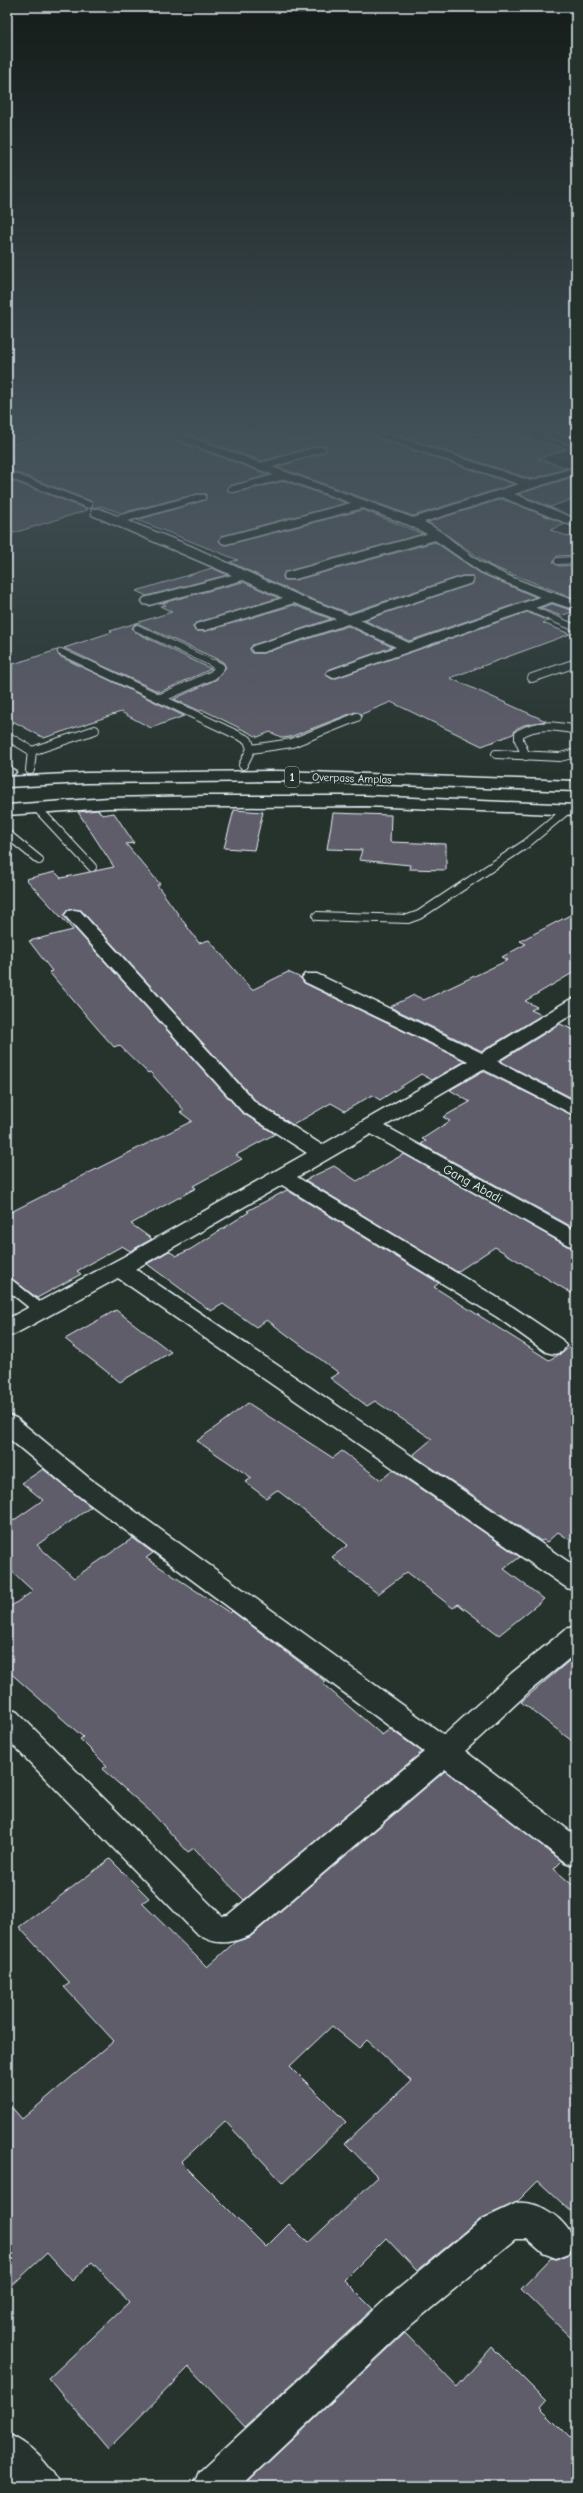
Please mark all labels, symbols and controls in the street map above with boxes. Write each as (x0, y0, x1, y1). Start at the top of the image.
road number: 1 (285, 767, 299, 787)
street label: Overpass Amplas (312, 771, 392, 786)
street label: Gang Abadi (440, 1161, 505, 1206)

